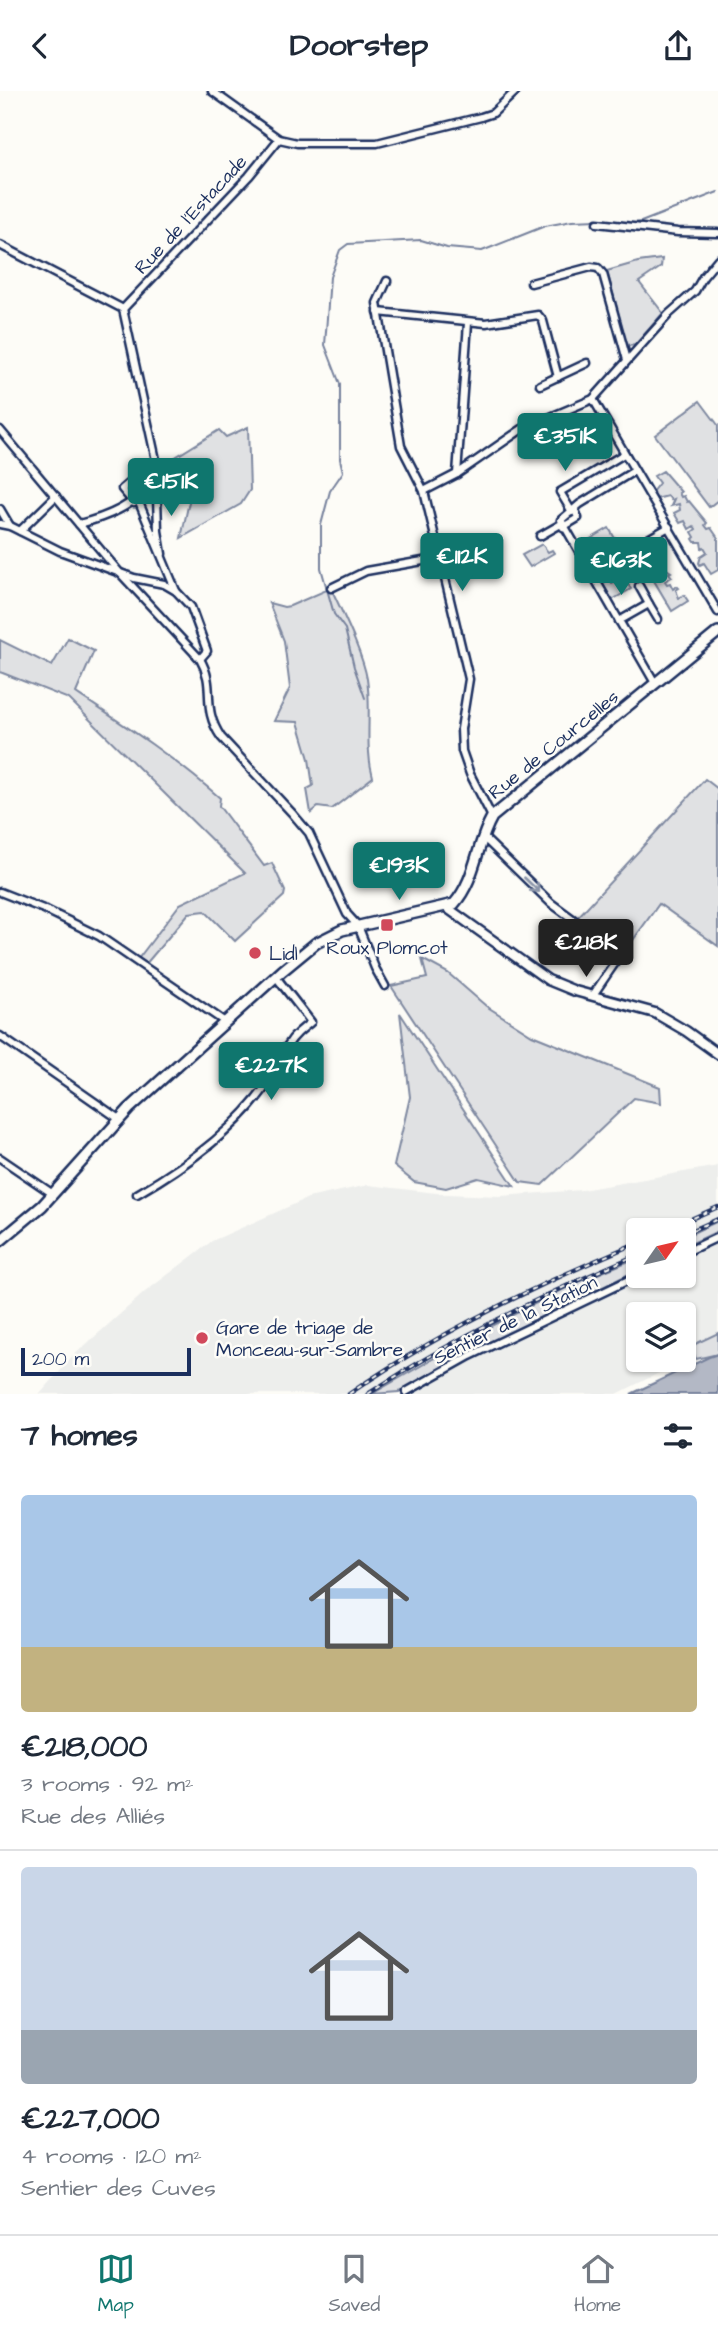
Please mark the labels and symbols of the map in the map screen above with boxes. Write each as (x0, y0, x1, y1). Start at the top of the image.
street label: Rue de l'Estacade (128, 149, 254, 281)
pin: €351K (516, 413, 614, 473)
pin: €151K (122, 459, 220, 518)
pin: €112K (413, 533, 511, 593)
pin: €163K (572, 538, 670, 597)
street label: Rue de Courcelles (483, 684, 625, 806)
pin: €193K (350, 843, 448, 902)
one-way arrow (523, 876, 540, 893)
marker: Roux Plomcot (379, 917, 395, 933)
pin: €218K (537, 919, 635, 979)
place label: Roux Plomcot (326, 935, 448, 962)
place label: Lidl (269, 941, 298, 968)
marker: Lidl (247, 945, 263, 961)
pin: €227K (222, 1042, 320, 1102)
north arrow (626, 1218, 696, 1288)
street label: Sentier de la Station (429, 1269, 602, 1372)
place label: Gare de triage de Monceau-sur-Sambre (216, 1315, 403, 1364)
marker: Gare de triage de Monceau-sur-Sambre (194, 1330, 210, 1346)
scale bar (21, 1345, 191, 1377)

